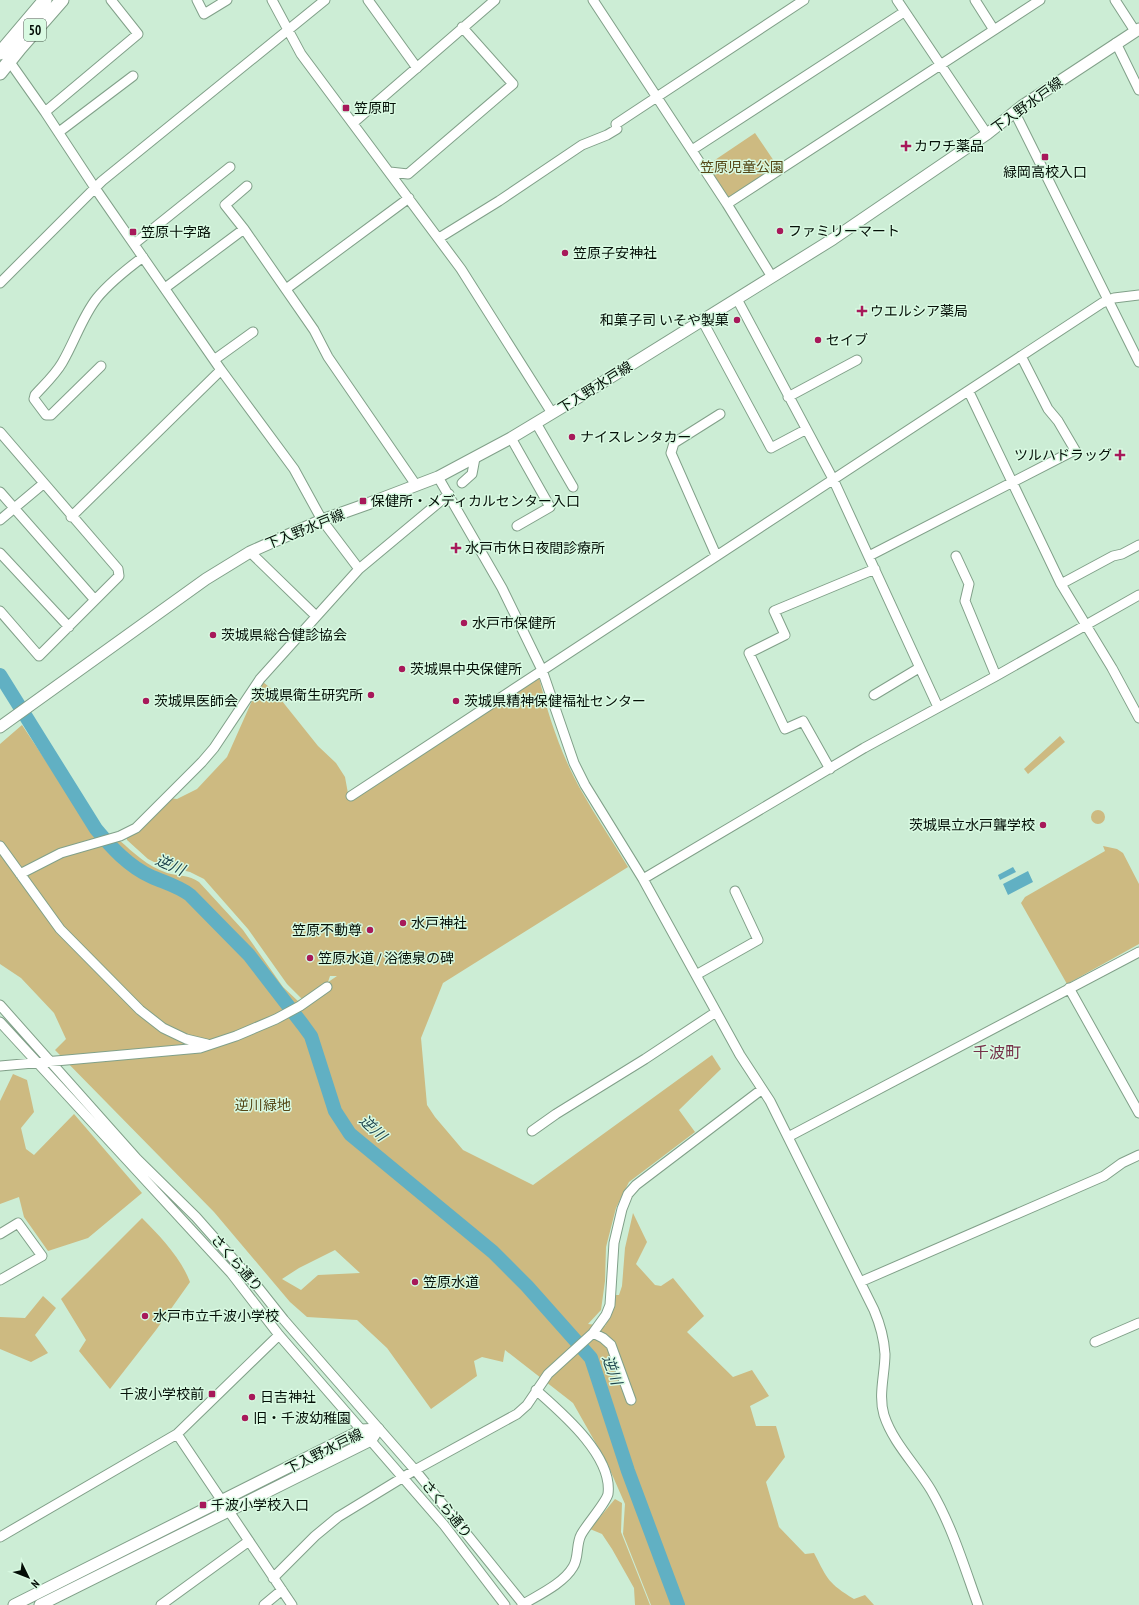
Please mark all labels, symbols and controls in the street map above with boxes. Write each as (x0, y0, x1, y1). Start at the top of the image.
road number: 50 (24, 19, 46, 41)
street label: 下入野水戸線 (988, 73, 1066, 137)
place label: 笠原町 (354, 99, 396, 117)
marker: 笠原町 (341, 103, 351, 113)
place label: カワチ薬品 (914, 137, 984, 155)
marker: カワチ薬品 (901, 141, 911, 151)
marker: 緑岡高校入口 (1040, 152, 1050, 162)
park label: 笠原児童公園 (700, 158, 784, 176)
place label: 緑岡高校入口 (1003, 163, 1087, 181)
place label: ファミリーマート (788, 222, 900, 240)
place label: 笠原十字路 (141, 223, 211, 241)
marker: ファミリーマート (775, 226, 785, 236)
marker: 笠原十字路 (128, 227, 138, 237)
place label: 笠原子安神社 (573, 244, 657, 262)
marker: 笠原子安神社 (560, 248, 570, 258)
place label: ウエルシア薬局 (870, 302, 968, 320)
marker: ウエルシア薬局 (857, 306, 867, 316)
place label: 和菓子司 いそや製菓 (600, 311, 729, 329)
marker: 和菓子司 いそや製菓 (732, 315, 742, 325)
place label: セイブ (826, 331, 868, 349)
marker: セイブ (813, 335, 823, 345)
street label: 下入野水戸線 (555, 357, 635, 417)
place label: ナイスレンタカー (580, 428, 692, 446)
marker: ナイスレンタカー (567, 432, 577, 442)
place label: ツルハドラッグ (1014, 446, 1112, 464)
marker: ツルハドラッグ (1115, 450, 1125, 460)
place label: 保健所・メディカルセンター入口 (371, 492, 580, 510)
marker: 保健所・メディカルセンター入口 (358, 496, 368, 506)
street label: 下入野水戸線 (263, 505, 347, 553)
place label: 水戸市休日夜間診療所 (465, 539, 605, 557)
marker: 水戸市休日夜間診療所 (450, 542, 462, 554)
place label: 水戸市保健所 (472, 614, 556, 632)
marker: 水戸市保健所 (459, 618, 469, 628)
place label: 茨城県総合健診協会 (221, 626, 347, 644)
marker: 茨城県総合健診協会 (208, 630, 218, 640)
place label: 茨城県中央保健所 (410, 660, 522, 678)
marker: 茨城県中央保健所 (397, 664, 407, 674)
place label: 茨城県衛生研究所 (251, 686, 363, 704)
marker: 茨城県衛生研究所 (366, 690, 376, 700)
place label: 茨城県医師会 (154, 692, 238, 710)
place label: 茨城県精神保健福祉センター (464, 692, 646, 710)
marker: 茨城県医師会 (141, 696, 151, 706)
marker: 茨城県精神保健福祉センター (451, 696, 461, 706)
place label: 茨城県立水戸聾学校 (909, 816, 1035, 834)
marker: 茨城県立水戸聾学校 (1038, 820, 1048, 830)
water label: 逆川 (153, 850, 190, 880)
place label: 水戸神社 (411, 914, 467, 932)
marker: 水戸神社 (398, 918, 408, 928)
place label: 笠原不動尊 (292, 921, 362, 939)
marker: 笠原不動尊 (365, 925, 375, 935)
place label: 笠原水道 / 浴徳泉の碑 (318, 949, 454, 967)
marker: 笠原水道 / 浴徳泉の碑 (305, 953, 315, 963)
district label: 千波町 (973, 1042, 1021, 1062)
park label: 逆川緑地 (235, 1096, 291, 1114)
water label: 逆川 (356, 1110, 392, 1146)
street label: さくら通り (207, 1231, 267, 1295)
place label: 笠原水道 (423, 1273, 479, 1291)
marker: 笠原水道 (410, 1277, 420, 1287)
place label: 水戸市立千波小学校 (153, 1307, 279, 1325)
marker: 水戸市立千波小学校 (140, 1311, 150, 1321)
water label: 逆川 (598, 1352, 627, 1389)
place label: 千波小学校前 (120, 1385, 204, 1403)
place label: 日吉神社 (260, 1388, 316, 1406)
marker: 千波小学校前 (207, 1389, 217, 1399)
marker: 日吉神社 (247, 1392, 257, 1402)
place label: 旧・千波幼稚園 (253, 1409, 351, 1427)
marker: 旧・千波幼稚園 (240, 1413, 250, 1423)
street label: 下入野水戸線 (282, 1424, 366, 1478)
street label: さくら通り (418, 1476, 476, 1542)
place label: 千波小学校入口 (211, 1496, 309, 1514)
marker: 千波小学校入口 (198, 1500, 208, 1510)
north arrow (8, 1557, 48, 1597)
text: N (28, 1577, 42, 1591)

